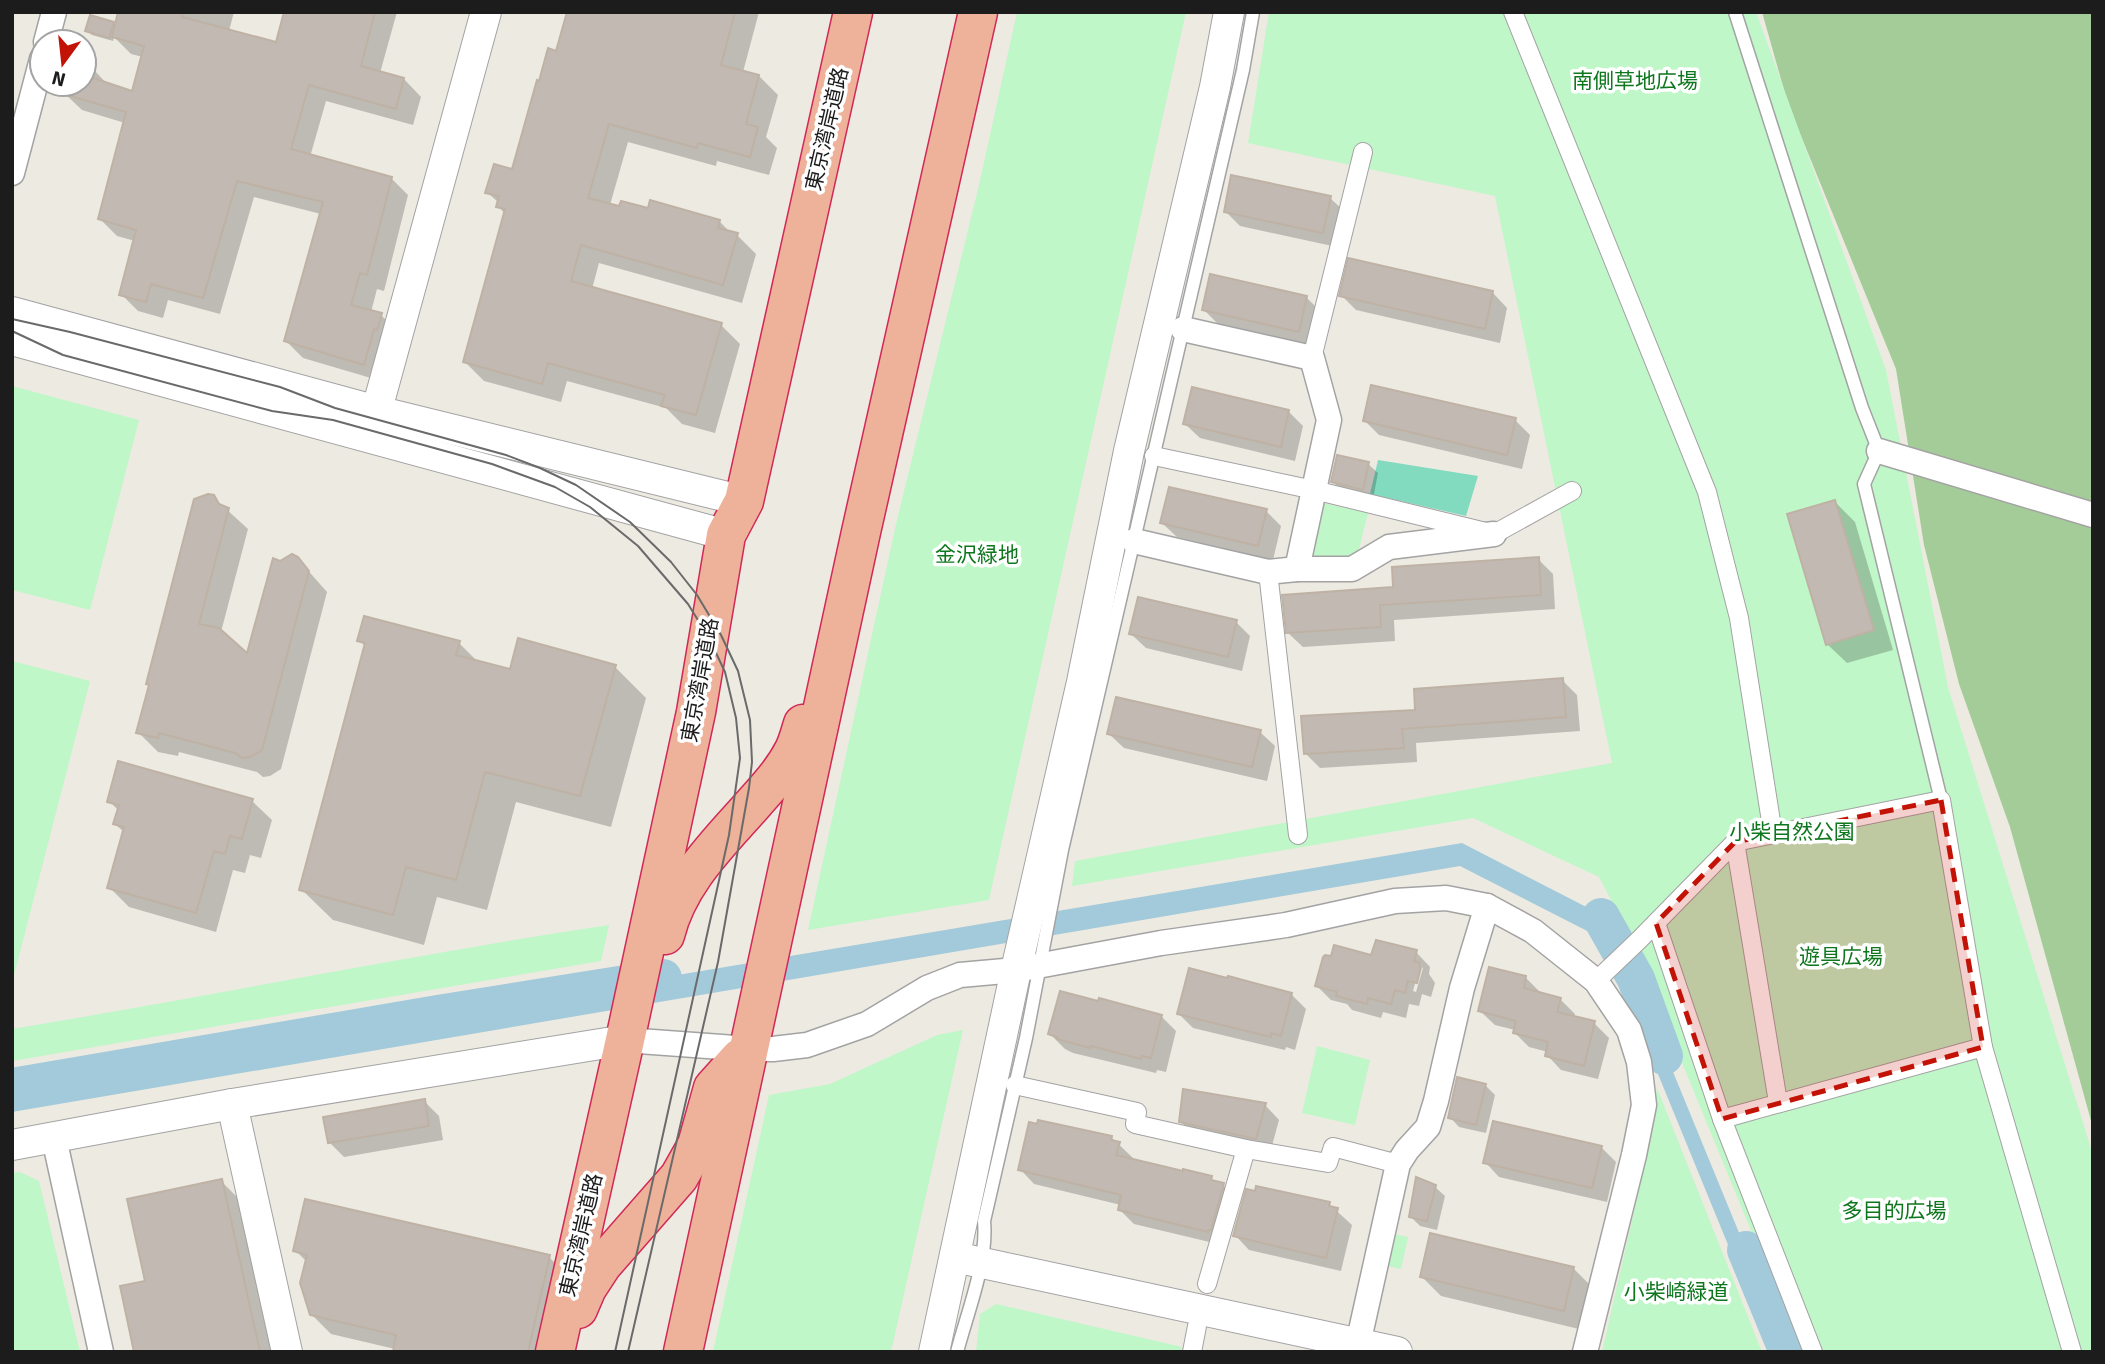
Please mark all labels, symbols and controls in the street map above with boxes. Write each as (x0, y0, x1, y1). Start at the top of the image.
north arrow (28, 28, 98, 98)
text: N (49, 65, 68, 92)
street label: 東京湾岸道路 (800, 65, 854, 193)
park label: 南側草地広場 (1572, 68, 1698, 94)
park label: 金沢緑地 (935, 542, 1019, 568)
street label: 東京湾岸道路 (676, 616, 724, 744)
park label: 小柴自然公園 (1729, 819, 1855, 845)
park label: 遊具広場 (1799, 944, 1883, 970)
street label: 東京湾岸道路 (554, 1171, 608, 1299)
park label: 多目的広場 (1842, 1198, 1947, 1224)
park label: 小柴崎緑道 (1624, 1279, 1729, 1305)

